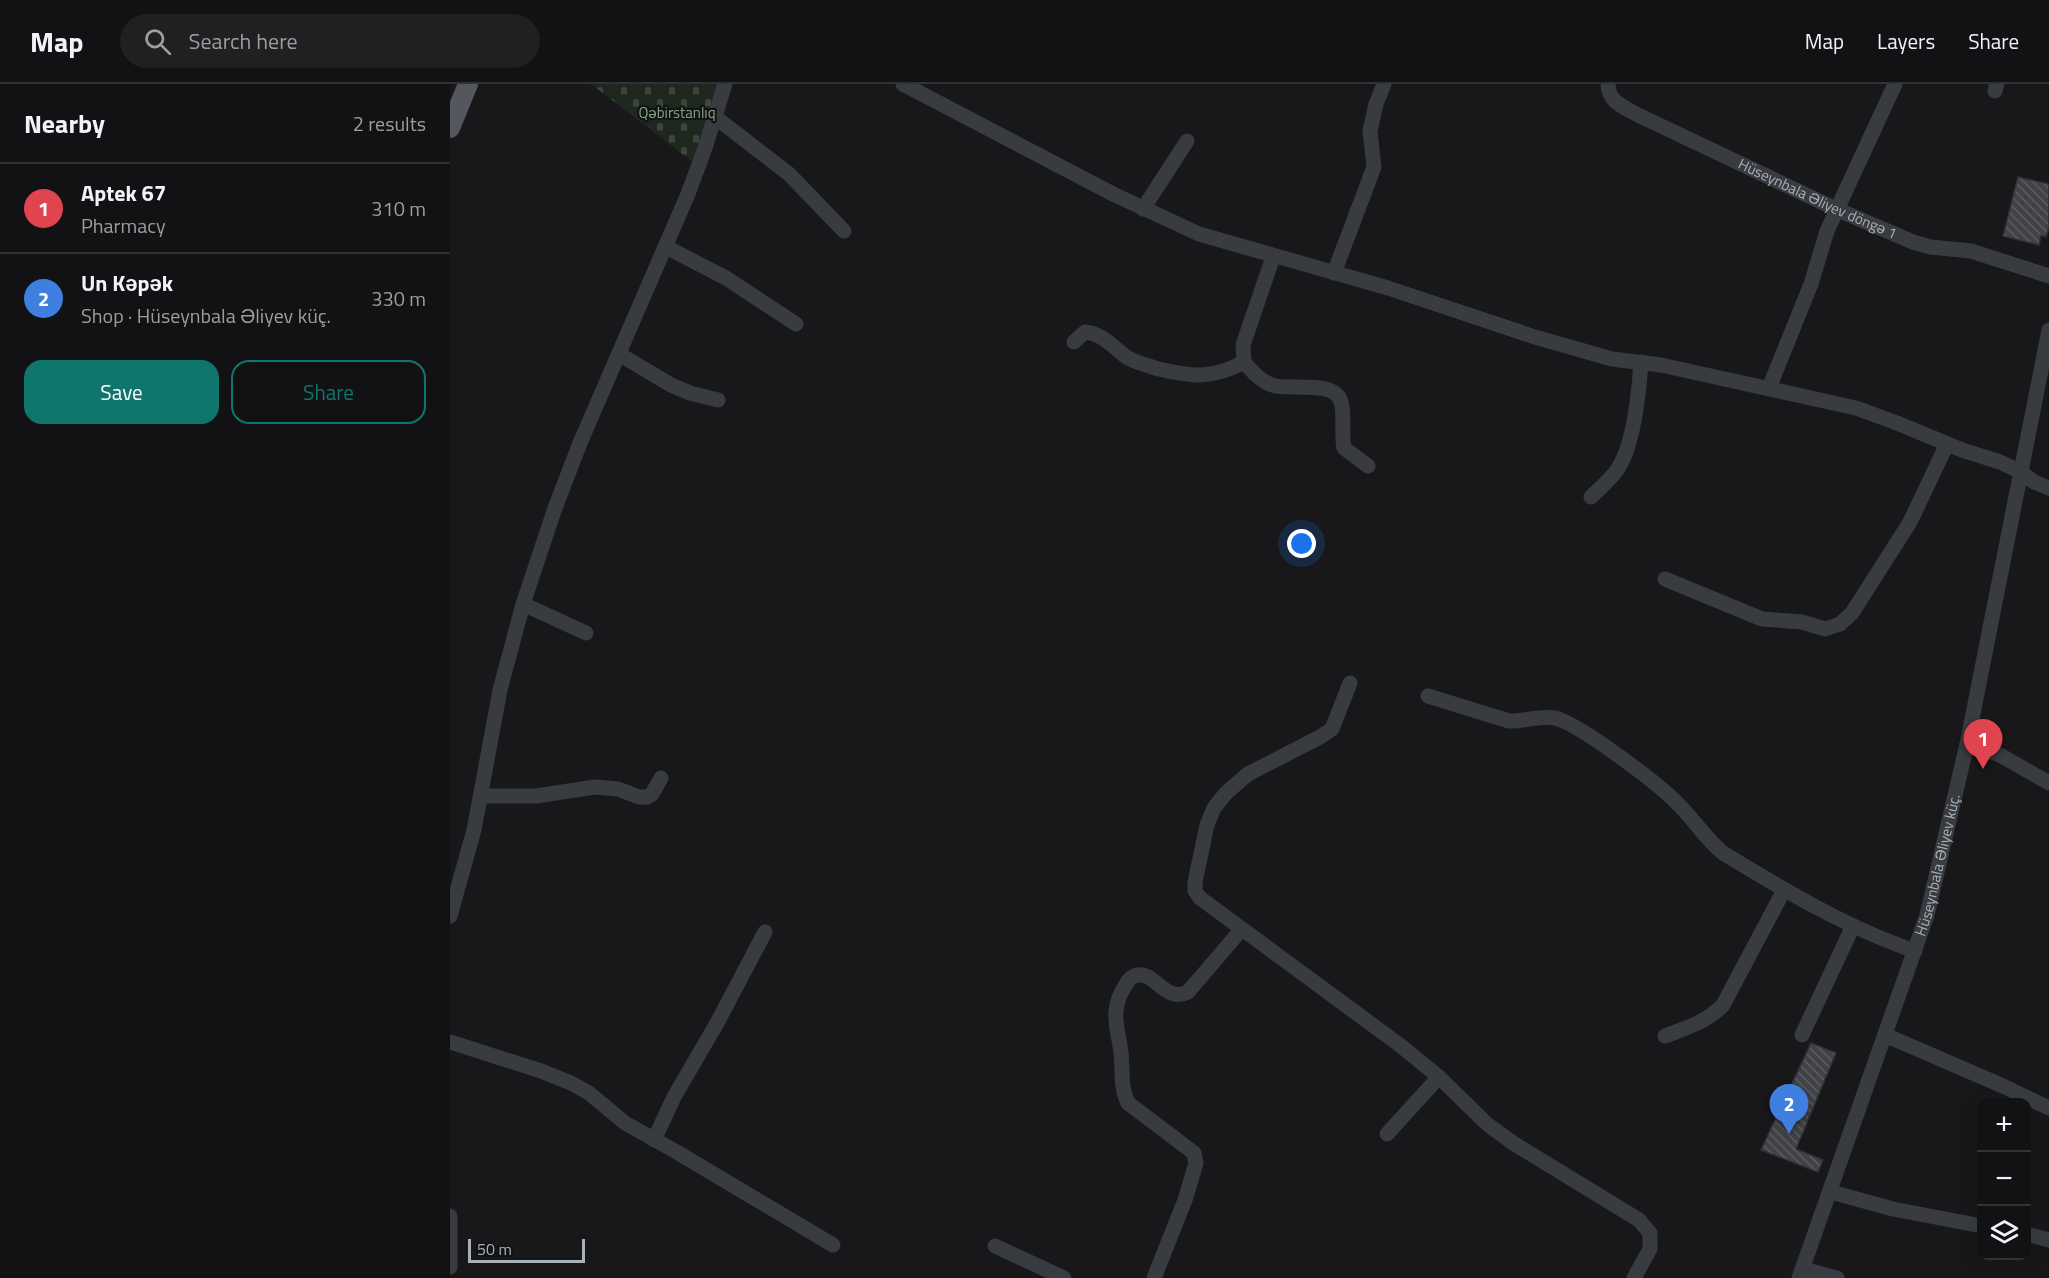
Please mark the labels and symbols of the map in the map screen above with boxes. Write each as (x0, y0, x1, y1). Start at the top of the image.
park label: Qəbirstanlıq (638, 101, 716, 124)
street label: Hüseynbala Əliyev döngə 1 (1734, 152, 1901, 245)
your location (1287, 529, 1316, 558)
pin: 1 (1964, 720, 2002, 769)
street label: Hüseynbala Əliyev küç. (1908, 792, 1966, 939)
pin: 2 (1770, 1084, 1808, 1134)
scale bar (468, 1236, 585, 1264)

